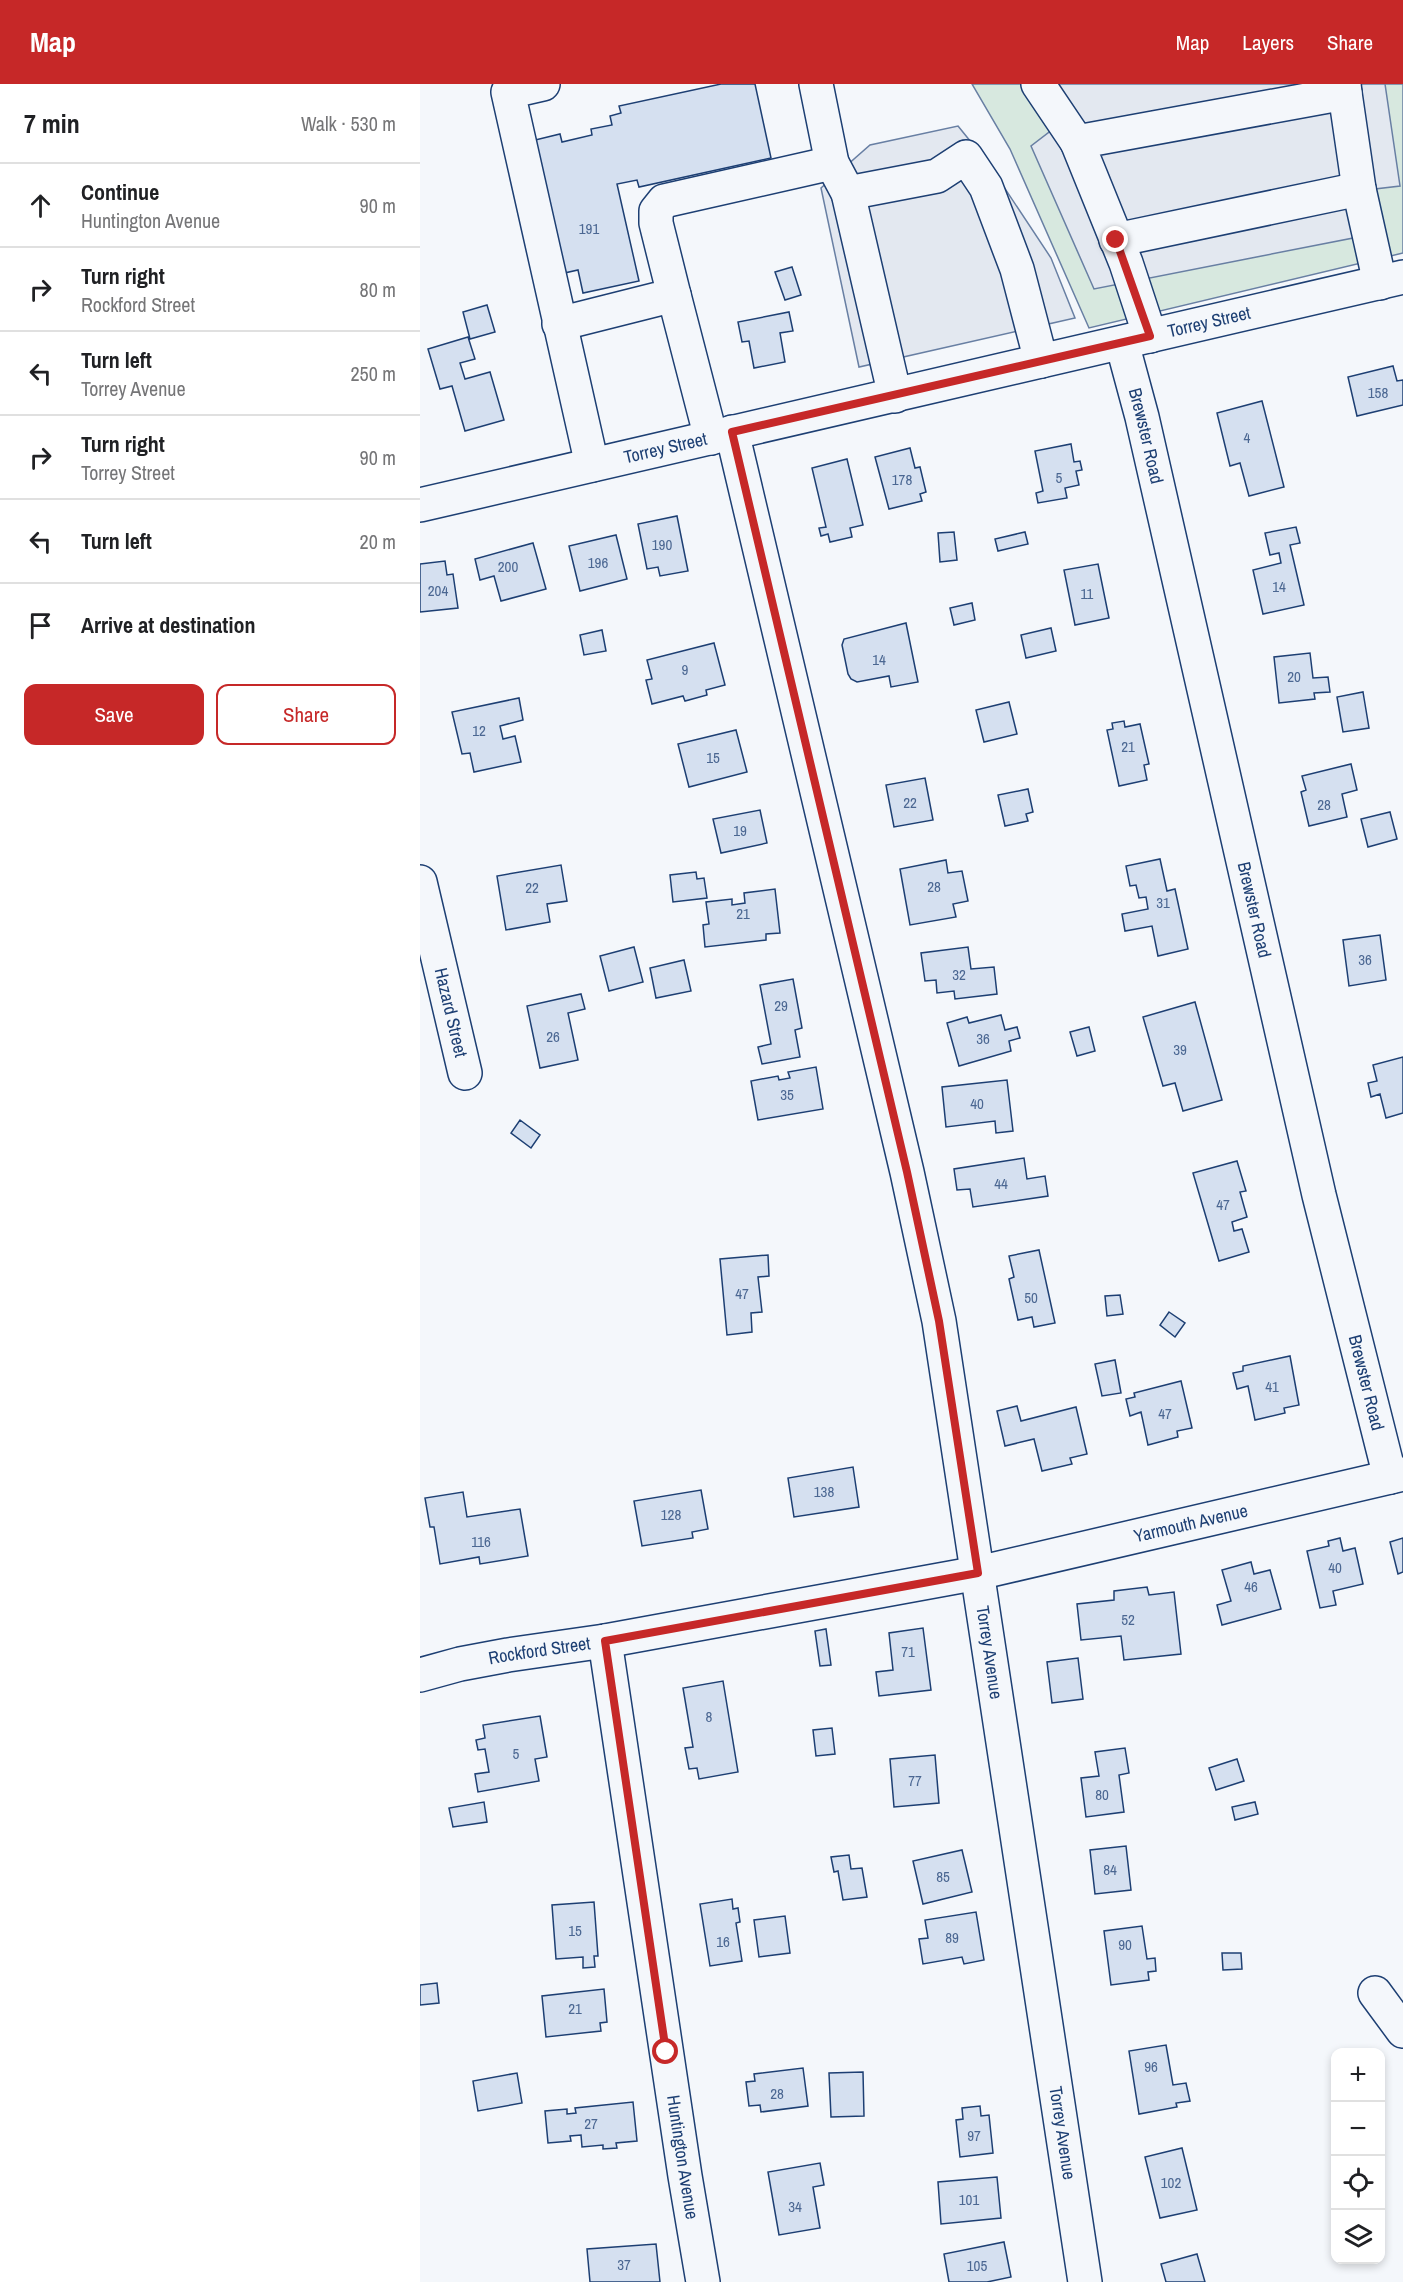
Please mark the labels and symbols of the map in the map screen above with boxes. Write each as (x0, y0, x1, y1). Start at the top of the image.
house number: 191 (579, 218, 599, 239)
route end (1102, 226, 1128, 252)
street label: Torrey Street (1165, 300, 1253, 343)
house number: 158 (1368, 382, 1388, 403)
street label: Brewster Road (1123, 385, 1170, 486)
street label: Torrey Street (621, 426, 709, 469)
house number: 4 (1244, 427, 1251, 448)
house number: 5 (1056, 467, 1063, 488)
house number: 178 (892, 469, 912, 490)
house number: 190 (652, 534, 672, 555)
house number: 196 (588, 552, 608, 573)
house number: 200 (498, 556, 518, 577)
house number: 14 (1272, 576, 1286, 597)
house number: 204 (428, 580, 448, 601)
house number: 11 (1081, 583, 1094, 604)
house number: 14 (872, 649, 886, 670)
house number: 9 (682, 659, 689, 680)
house number: 20 (1287, 666, 1301, 687)
house number: 12 (472, 720, 486, 741)
house number: 21 (1121, 736, 1135, 757)
house number: 15 (706, 747, 720, 768)
house number: 22 (903, 792, 917, 813)
house number: 28 (1317, 794, 1331, 815)
house number: 19 (733, 820, 747, 841)
street label: Brewster Road (1232, 859, 1278, 960)
house number: 28 (927, 876, 941, 897)
house number: 22 (525, 877, 539, 898)
house number: 31 (1156, 892, 1170, 913)
house number: 21 (736, 903, 750, 924)
house number: 36 (1358, 949, 1372, 970)
house number: 32 (952, 964, 966, 985)
street label: Hazard Street (429, 965, 474, 1060)
house number: 29 (774, 995, 788, 1016)
house number: 26 (546, 1026, 560, 1047)
house number: 36 (976, 1028, 990, 1049)
house number: 39 (1173, 1039, 1187, 1060)
house number: 35 (780, 1084, 794, 1105)
house number: 40 (970, 1093, 984, 1114)
house number: 44 (994, 1173, 1008, 1194)
house number: 47 (1216, 1194, 1230, 1215)
house number: 47 (735, 1283, 749, 1304)
house number: 50 (1024, 1287, 1038, 1308)
street label: Brewster Road (1343, 1332, 1391, 1433)
house number: 41 (1265, 1376, 1279, 1397)
house number: 47 (1158, 1403, 1172, 1424)
house number: 138 (814, 1481, 834, 1502)
street label: Yarmouth Avenue (1131, 1498, 1250, 1548)
house number: 128 (661, 1504, 681, 1525)
house number: 116 (471, 1531, 491, 1552)
house number: 40 (1328, 1557, 1342, 1578)
house number: 46 (1244, 1576, 1258, 1597)
street label: Torrey Avenue (970, 1604, 1009, 1701)
house number: 52 (1121, 1609, 1135, 1630)
street label: Rockford Street (486, 1630, 592, 1670)
house number: 71 (901, 1641, 915, 1662)
house number: 8 (706, 1706, 713, 1727)
house number: 5 (513, 1743, 520, 1764)
house number: 77 (908, 1770, 922, 1791)
house number: 80 (1095, 1784, 1109, 1805)
house number: 84 (1103, 1859, 1117, 1880)
house number: 85 (936, 1866, 950, 1887)
house number: 15 (568, 1920, 582, 1941)
house number: 89 (945, 1927, 959, 1948)
house number: 16 (716, 1931, 730, 1952)
house number: 90 (1118, 1934, 1132, 1955)
house number: 21 (568, 1998, 582, 2019)
route start (652, 2038, 678, 2064)
house number: 96 (1144, 2056, 1158, 2077)
house number: 28 (770, 2083, 784, 2104)
street label: Torrey Avenue (1043, 2084, 1082, 2181)
street label: Huntington Avenue (661, 2093, 705, 2221)
house number: 27 (584, 2113, 598, 2134)
house number: 97 (967, 2125, 981, 2146)
house number: 102 (1161, 2172, 1181, 2193)
house number: 101 (959, 2189, 979, 2210)
house number: 34 (788, 2196, 802, 2217)
house number: 37 (617, 2254, 631, 2275)
house number: 105 (967, 2255, 987, 2276)

